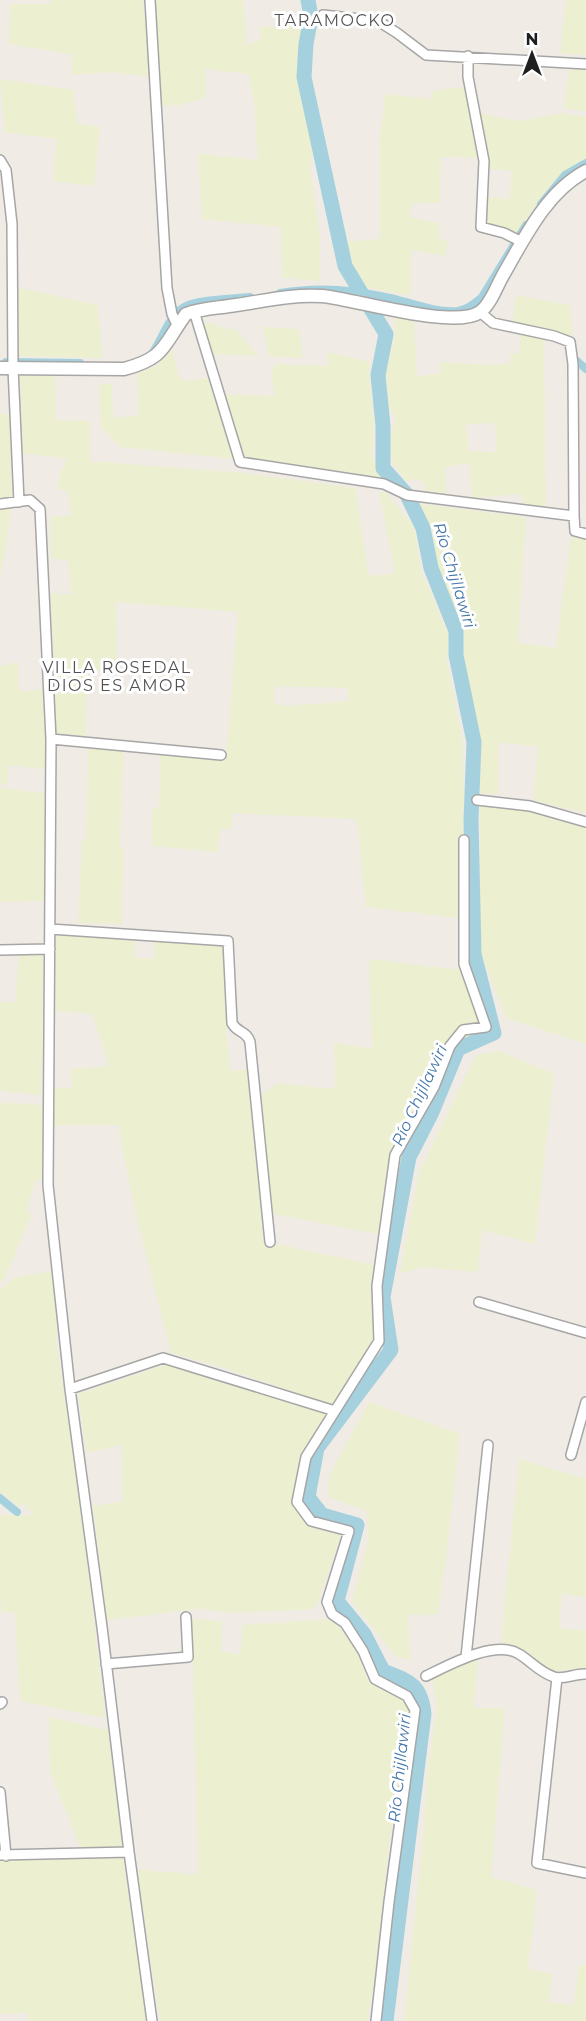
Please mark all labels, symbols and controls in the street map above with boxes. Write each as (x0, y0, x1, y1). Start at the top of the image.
district label: TARAMOCKO (275, 11, 395, 30)
north arrow (502, 24, 562, 84)
text: N (526, 30, 538, 49)
water label: Río Chijllawiri (429, 520, 480, 631)
district label: VILLA ROSEDAL DIOS ES AMOR (42, 658, 192, 695)
water label: Río Chijllawiri (388, 1041, 451, 1149)
water label: Río Chijllawiri (384, 1712, 415, 1824)

